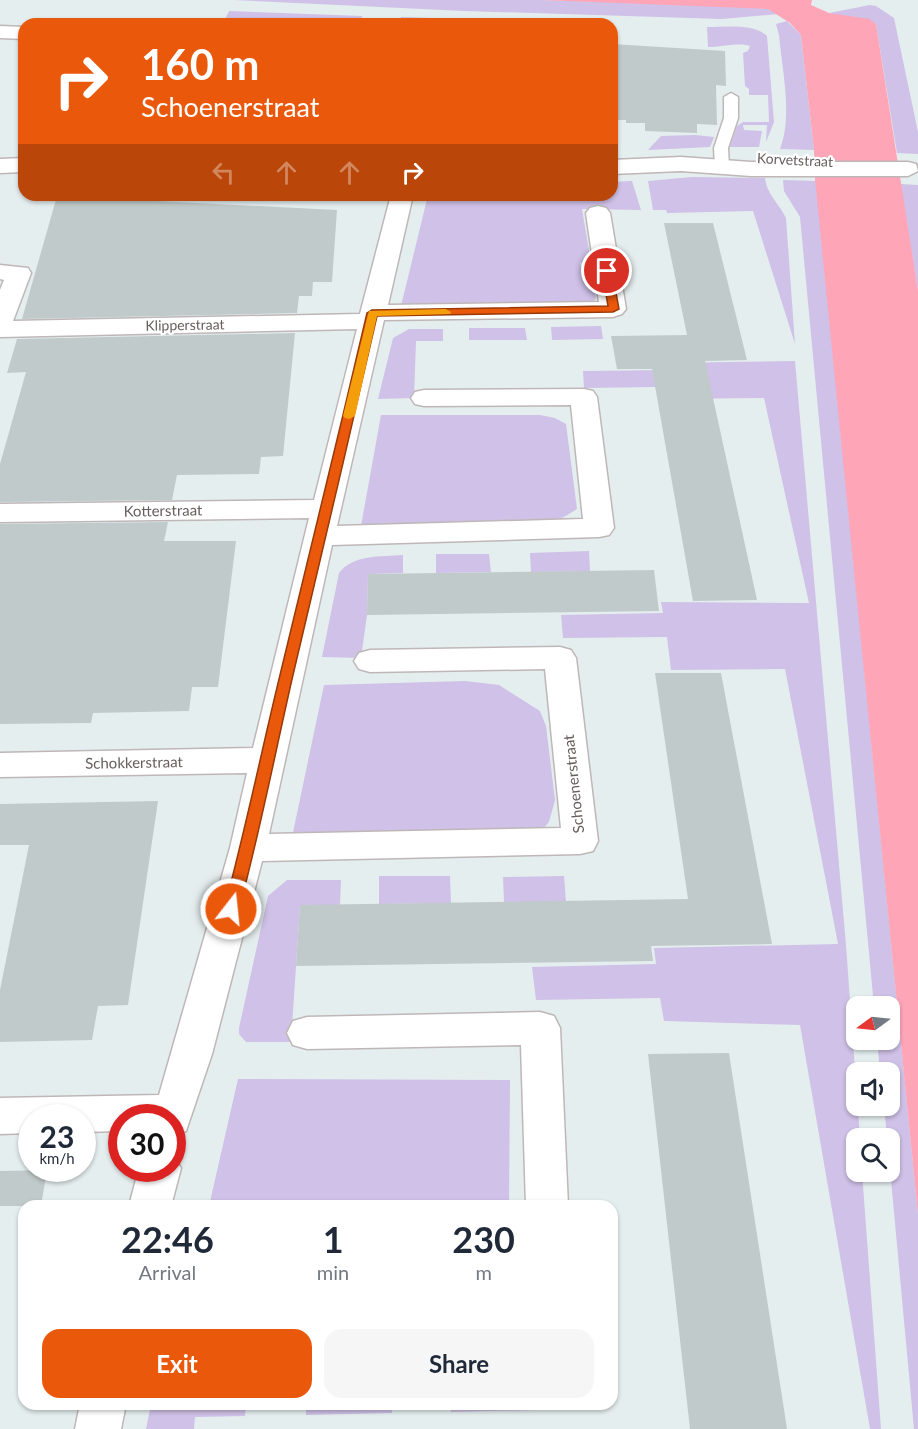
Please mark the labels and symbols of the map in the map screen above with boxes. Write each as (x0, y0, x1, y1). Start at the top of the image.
street label: Korvetstraat (757, 149, 833, 170)
pin (581, 245, 632, 296)
street label: Klipperstraat (145, 315, 225, 334)
street label: Kotterstraat (123, 500, 203, 520)
street label: Schoenerstraat (559, 733, 587, 834)
street label: Schokkerstraat (85, 752, 184, 772)
position arrow (199, 877, 263, 941)
north arrow (846, 996, 900, 1050)
speed limit sign: 30 (108, 1104, 186, 1182)

